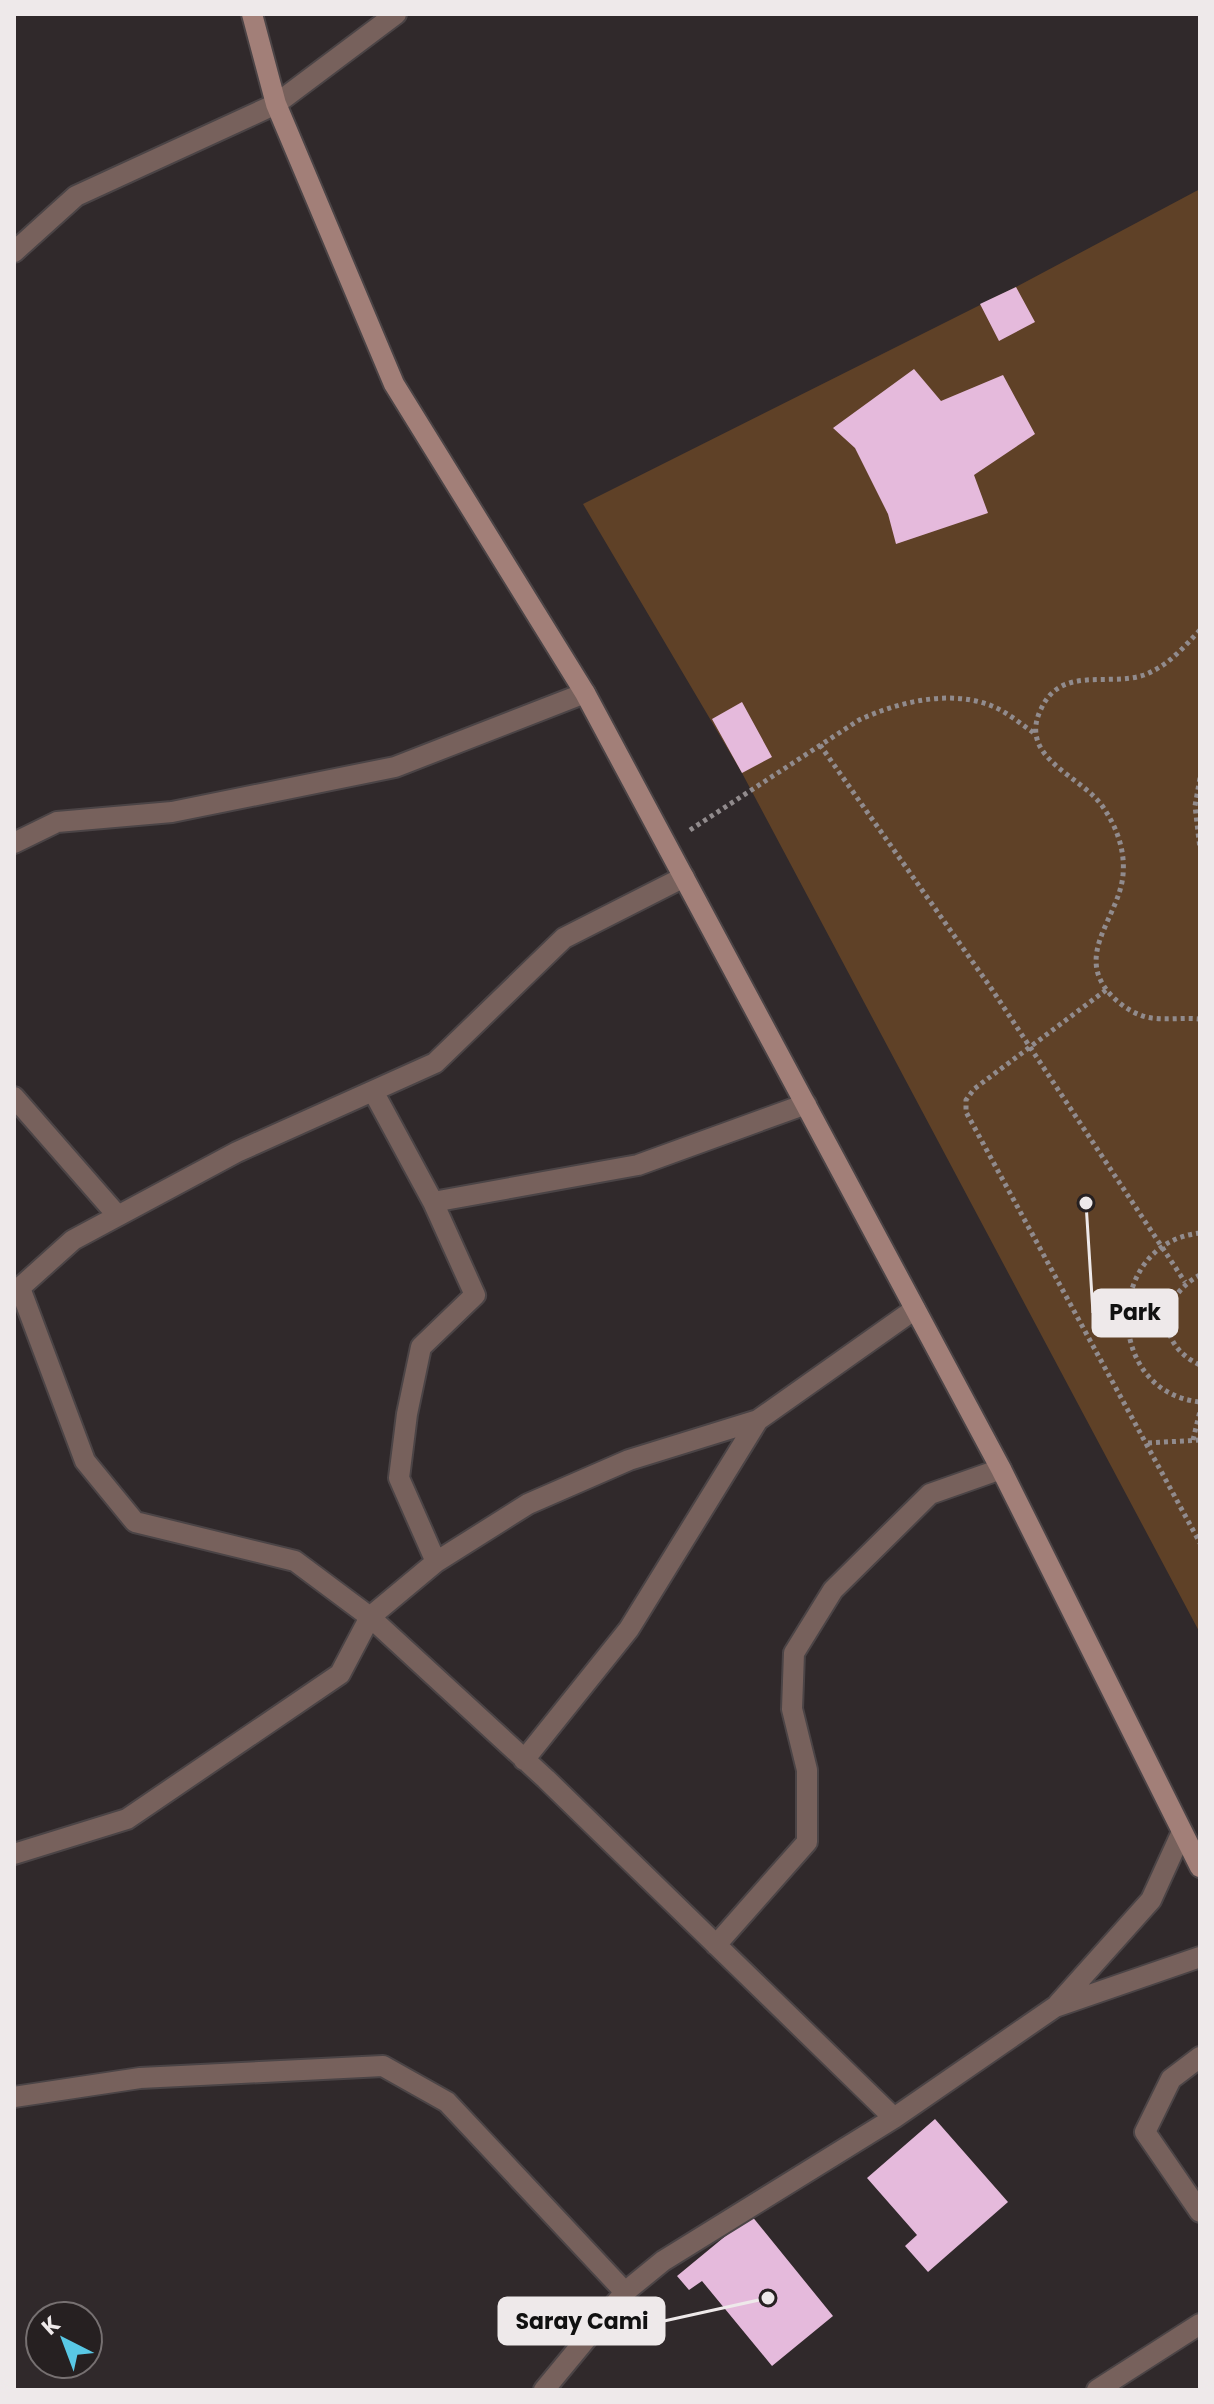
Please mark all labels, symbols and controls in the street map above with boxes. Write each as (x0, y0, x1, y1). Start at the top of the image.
callout: Park (1093, 1290, 1177, 1336)
text: Park (1109, 1297, 1161, 1328)
callout: Saray Cami (499, 2298, 664, 2344)
north arrow (24, 2300, 104, 2380)
text: Saray Cami (516, 2306, 648, 2337)
text: K (35, 2309, 67, 2342)

